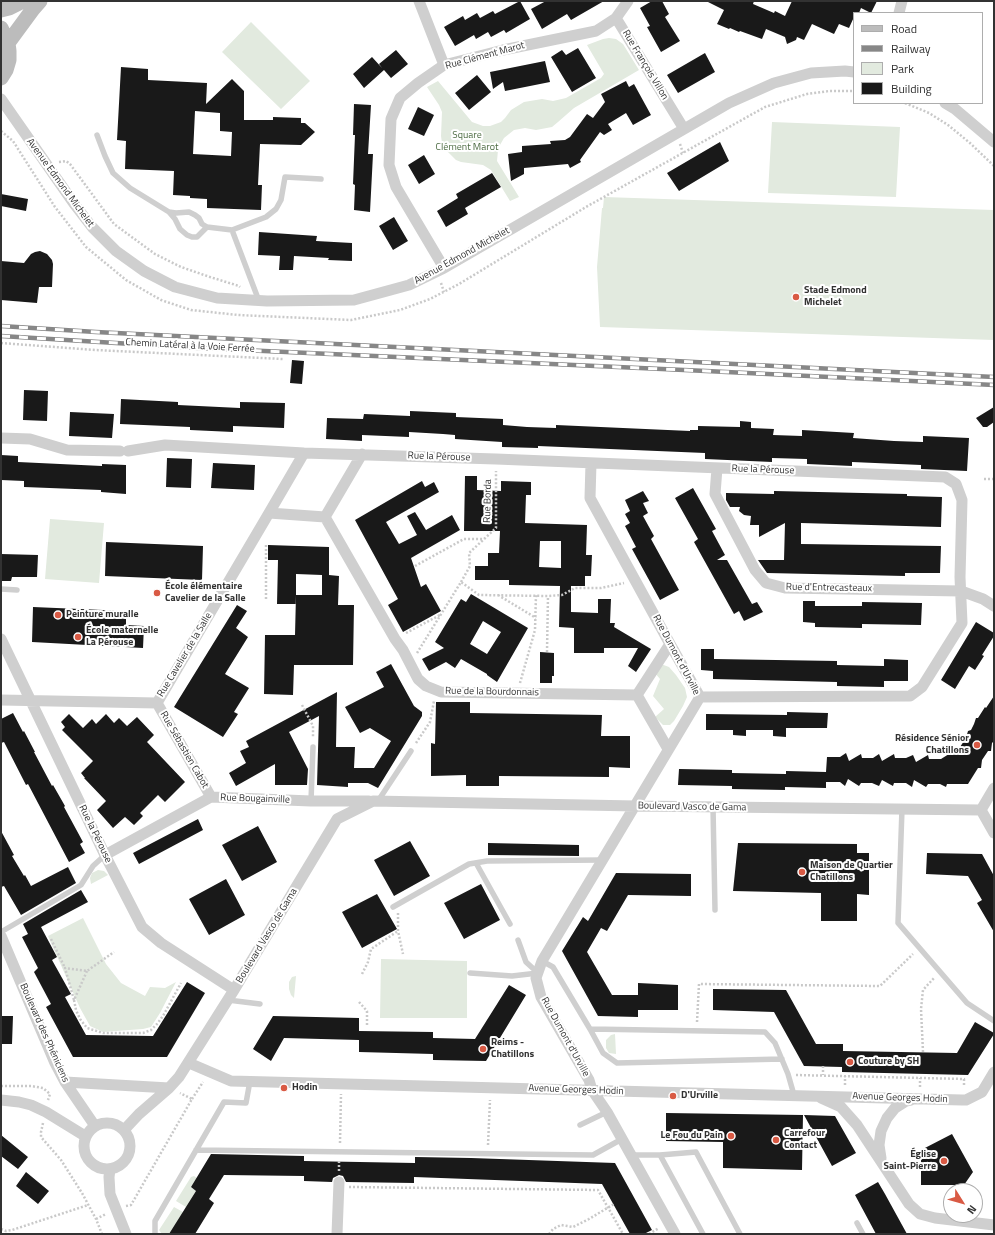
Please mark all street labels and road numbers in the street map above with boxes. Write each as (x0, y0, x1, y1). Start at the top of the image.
street label: Rue François Villon (619, 28, 671, 102)
street label: Rue Clément Marot (444, 40, 526, 72)
street label: Avenue Edmond Michelet (24, 136, 96, 230)
street label: Avenue Edmond Michelet (412, 225, 512, 287)
street label: Chemin Latéral à la Voie Ferrée (125, 337, 255, 355)
street label: Rue la Pérouse (407, 450, 471, 464)
street label: Rue la Pérouse (731, 463, 795, 477)
street label: Rue Borda (482, 479, 494, 523)
street label: Rue d'Entrecasteaux (786, 581, 872, 595)
street label: Rue Cavelier de la Salle (155, 611, 215, 699)
street label: Rue Dumont d'Urville (650, 613, 702, 697)
street label: Rue de la Bourdonnais (445, 685, 539, 699)
street label: Rue Sébastien Cabot (157, 709, 211, 791)
street label: Rue Bougainville (220, 792, 290, 806)
street label: Boulevard Vasco de Gama (638, 800, 746, 814)
street label: Rue la Pérouse (76, 803, 114, 865)
street label: Boulevard Vasco de Gama (234, 886, 300, 986)
street label: Boulevard des Phéniciens (17, 982, 71, 1084)
street label: Rue Dumont d'Urville (538, 995, 592, 1079)
street label: Avenue Georges Hodin (528, 1082, 624, 1098)
street label: Avenue Georges Hodin (852, 1090, 948, 1106)

